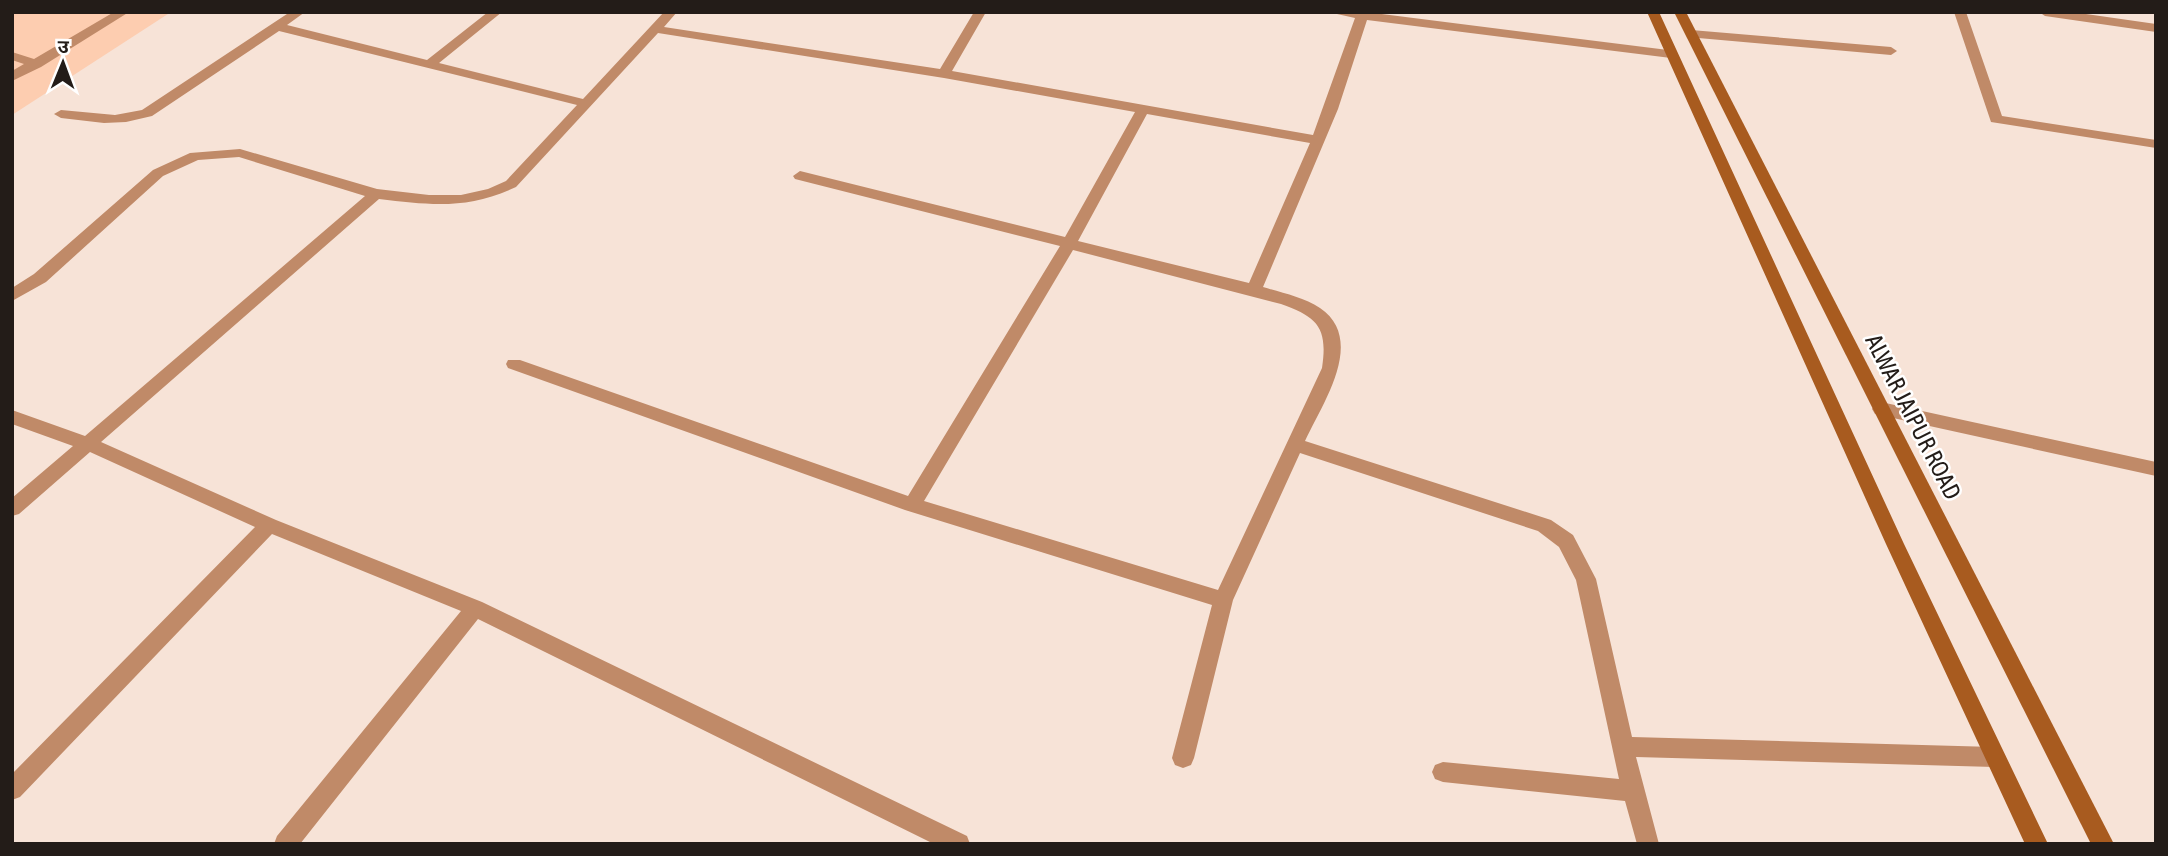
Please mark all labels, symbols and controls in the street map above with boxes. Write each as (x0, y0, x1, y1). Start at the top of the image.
north arrow (28, 28, 98, 98)
text: उ (58, 35, 70, 57)
street label: ALWAR JAIPUR ROAD (1860, 330, 1967, 504)

